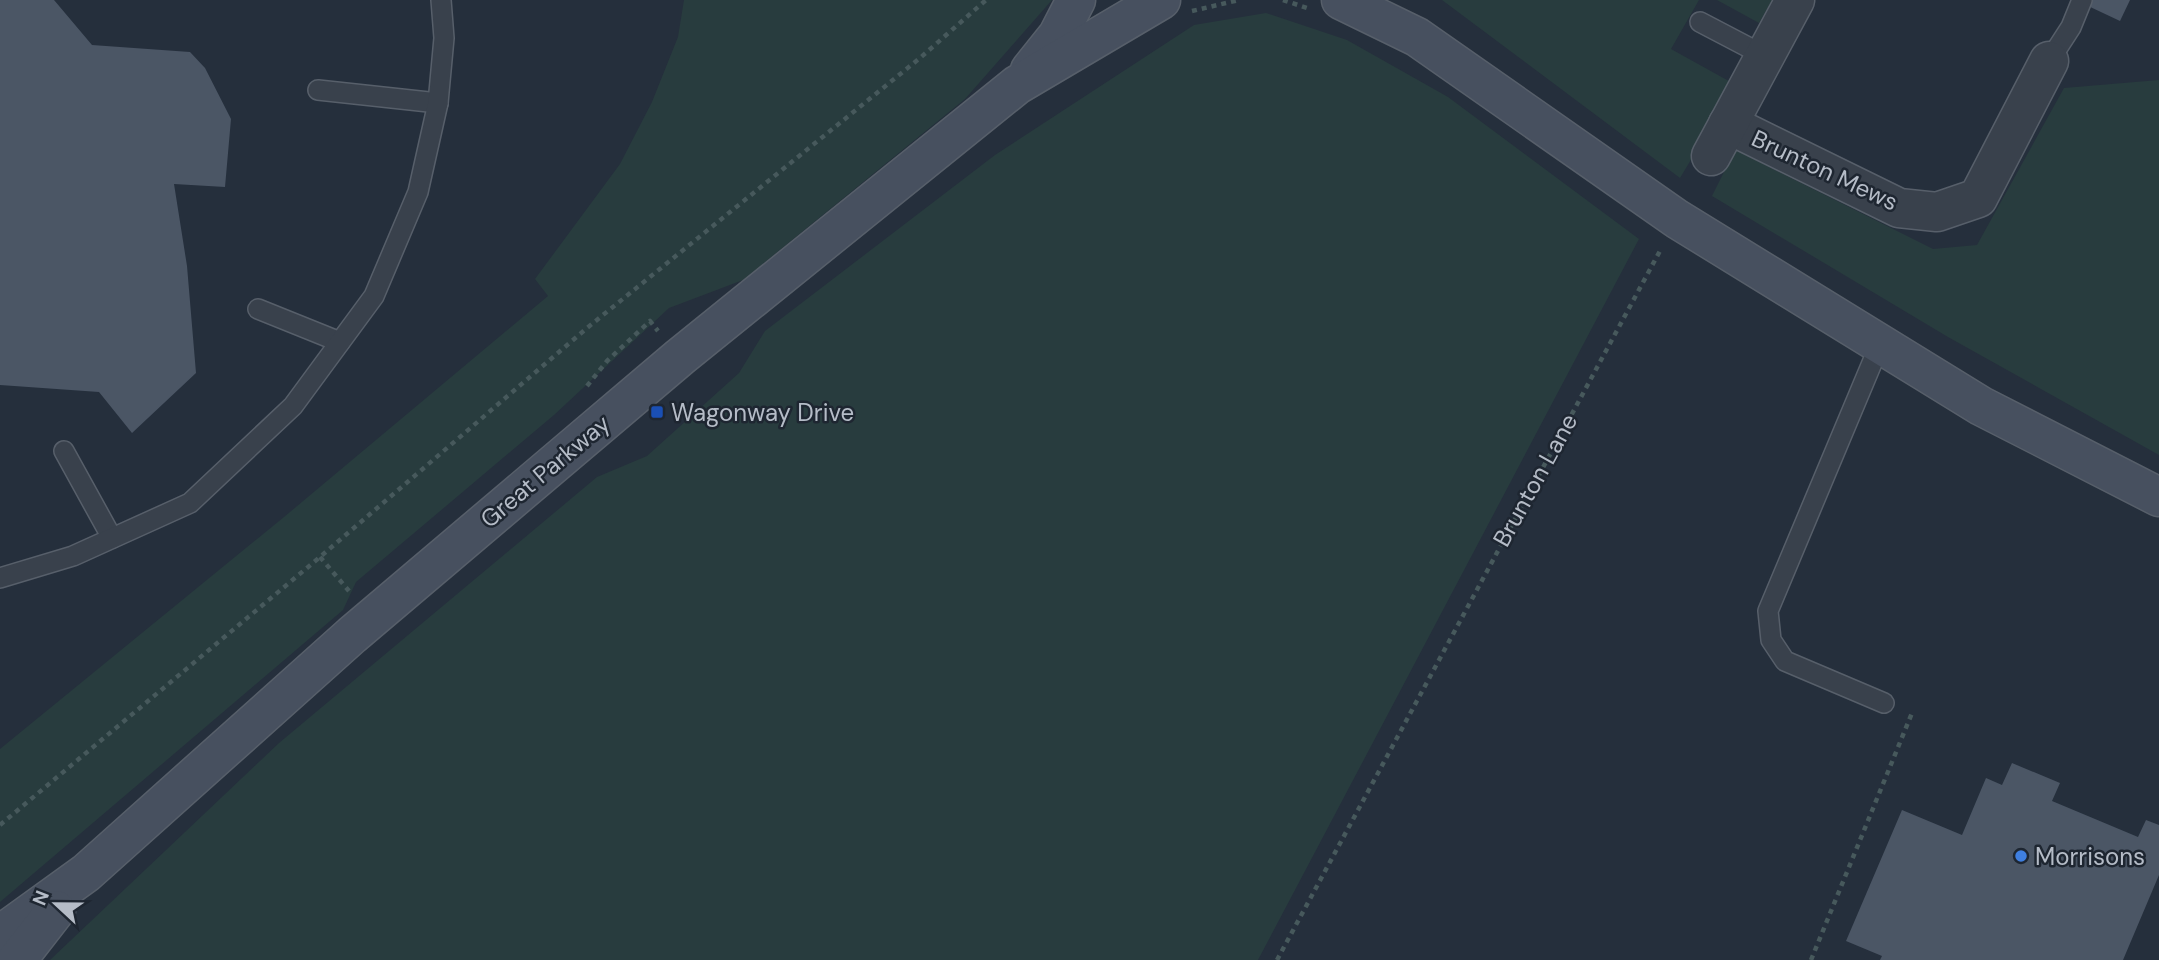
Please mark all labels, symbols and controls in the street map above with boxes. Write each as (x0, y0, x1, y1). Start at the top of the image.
street label: Brunton Mews (1747, 123, 1903, 217)
place label: Wagonway Drive (671, 397, 854, 428)
marker: Wagonway Drive (649, 404, 665, 420)
street label: Great Parkway (474, 408, 616, 534)
street label: Brunton Lane (1486, 408, 1584, 552)
place label: Morrisons (2035, 841, 2145, 872)
marker: Morrisons (2013, 848, 2029, 864)
north arrow (21, 869, 91, 939)
text: N (27, 887, 55, 909)

